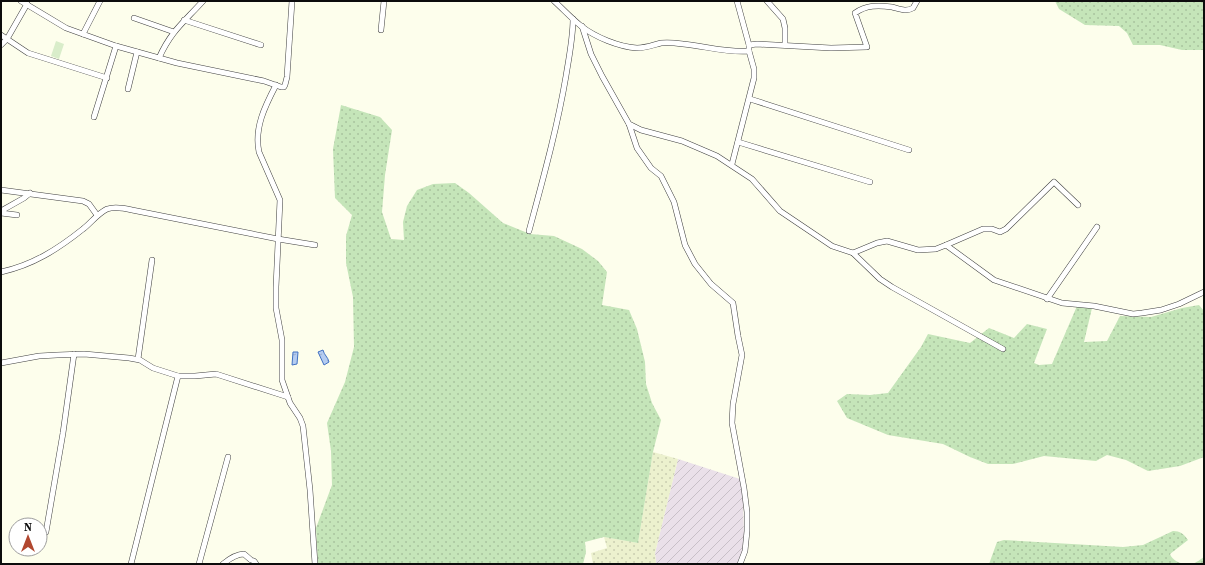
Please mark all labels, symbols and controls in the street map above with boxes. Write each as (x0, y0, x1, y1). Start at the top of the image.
north arrow (8, 517, 48, 557)
text: N (24, 520, 32, 535)

